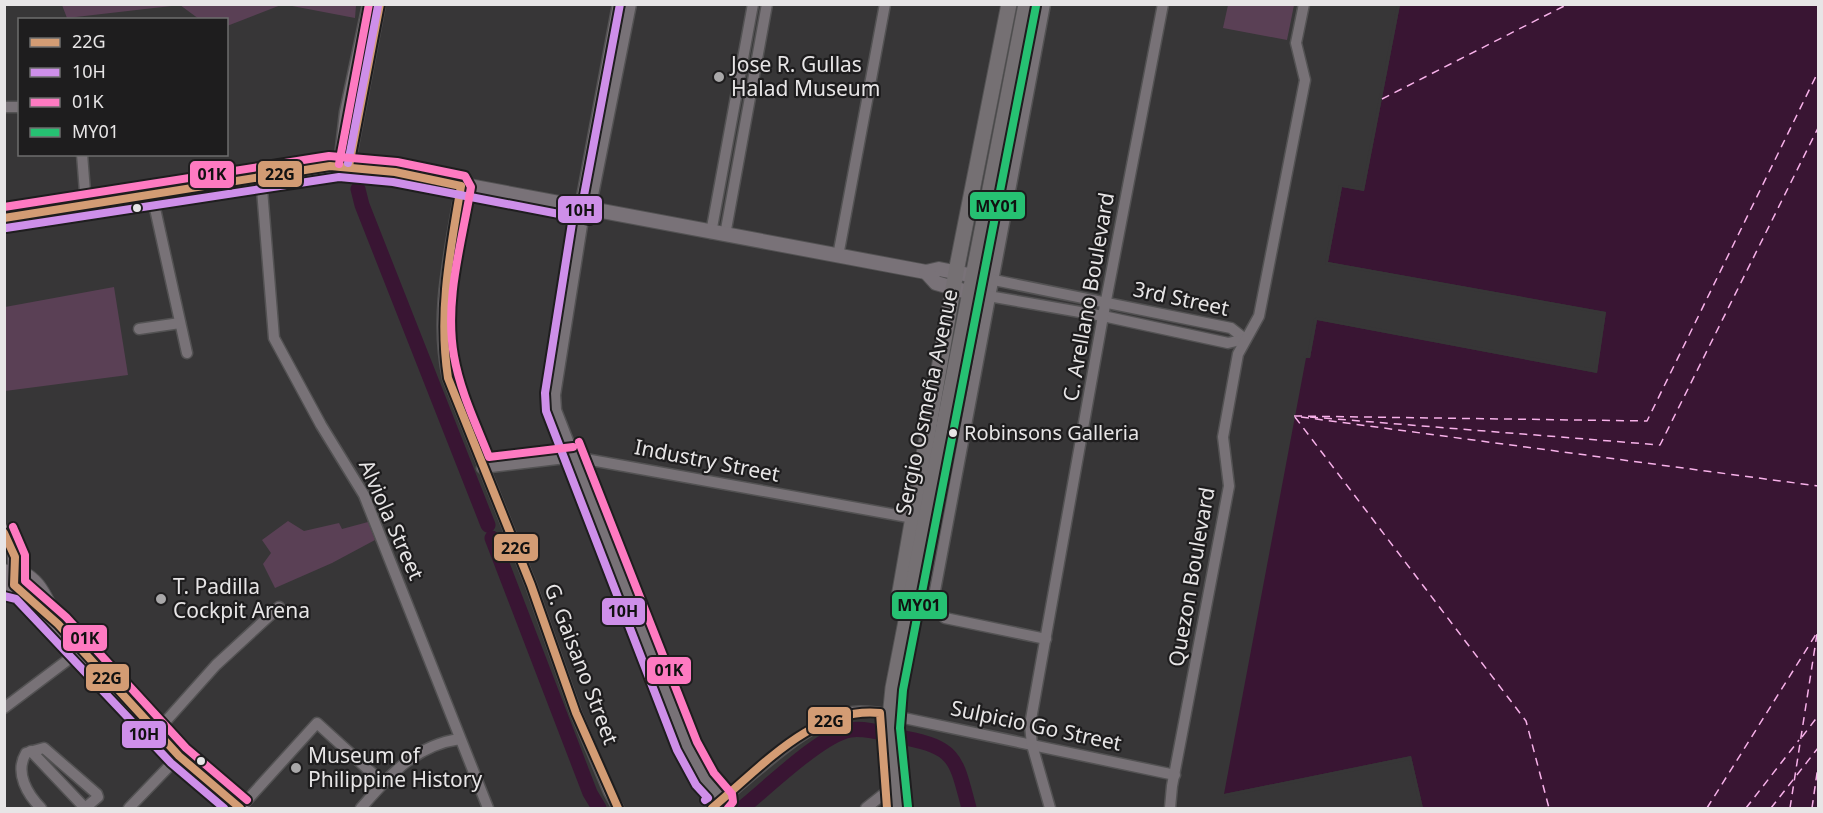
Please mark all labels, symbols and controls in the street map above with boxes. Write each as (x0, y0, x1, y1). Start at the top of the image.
legend (18, 18, 228, 156)
text: 22G (72, 29, 106, 53)
place label: Jose R. Gullas Halad Museum (729, 50, 880, 102)
text: 10H (72, 59, 106, 83)
marker: Jose R. Gullas Halad Museum (712, 70, 726, 84)
text: 01K (72, 89, 105, 113)
text: MY01 (72, 119, 119, 143)
line badge: 01K (189, 160, 235, 189)
line badge: 22G (257, 160, 303, 188)
text: 01K (198, 163, 227, 185)
text: 22G (265, 163, 295, 185)
street label: C. Arellano Boulevard (1056, 190, 1120, 403)
line badge: MY01 (969, 191, 1026, 220)
line badge: 10H (557, 195, 603, 224)
text: MY01 (975, 195, 1019, 217)
text: 10H (565, 199, 595, 221)
unlabelled marker (131, 202, 143, 214)
street label: 3rd Street (1131, 274, 1232, 322)
street label: Sergio Osmeña Avenue (888, 286, 964, 517)
place label: Robinsons Galleria (964, 419, 1139, 446)
marker: Robinsons Galleria (947, 427, 959, 439)
street label: Industry Street (632, 432, 782, 488)
street label: Alviola Street (353, 455, 431, 585)
street label: Quezon Boulevard (1161, 485, 1221, 669)
line badge: 22G (493, 533, 539, 562)
text: 22G (501, 537, 531, 559)
place label: T. Padilla Cockpit Arena (173, 572, 310, 624)
street label: G. Gaisano Street (538, 579, 626, 749)
line badge: MY01 (891, 591, 948, 620)
marker: T. Padilla Cockpit Arena (154, 592, 168, 606)
text: MY01 (897, 594, 941, 616)
line badge: 10H (601, 597, 646, 626)
text: 10H (608, 600, 638, 622)
line badge: 01K (62, 624, 108, 652)
text: 01K (71, 627, 100, 649)
line badge: 01K (646, 656, 692, 685)
text: 01K (655, 659, 684, 681)
line badge: 22G (85, 663, 130, 692)
text: 22G (92, 667, 122, 689)
street label: Sulpicio Go Street (948, 693, 1125, 757)
line badge: 22G (807, 706, 852, 735)
text: 22G (814, 710, 844, 732)
line badge: 10H (121, 720, 167, 749)
text: 10H (129, 723, 159, 745)
place label: Museum of Philippine History (308, 741, 482, 793)
unlabelled marker (195, 755, 207, 767)
marker: Museum of Philippine History (289, 761, 303, 775)

